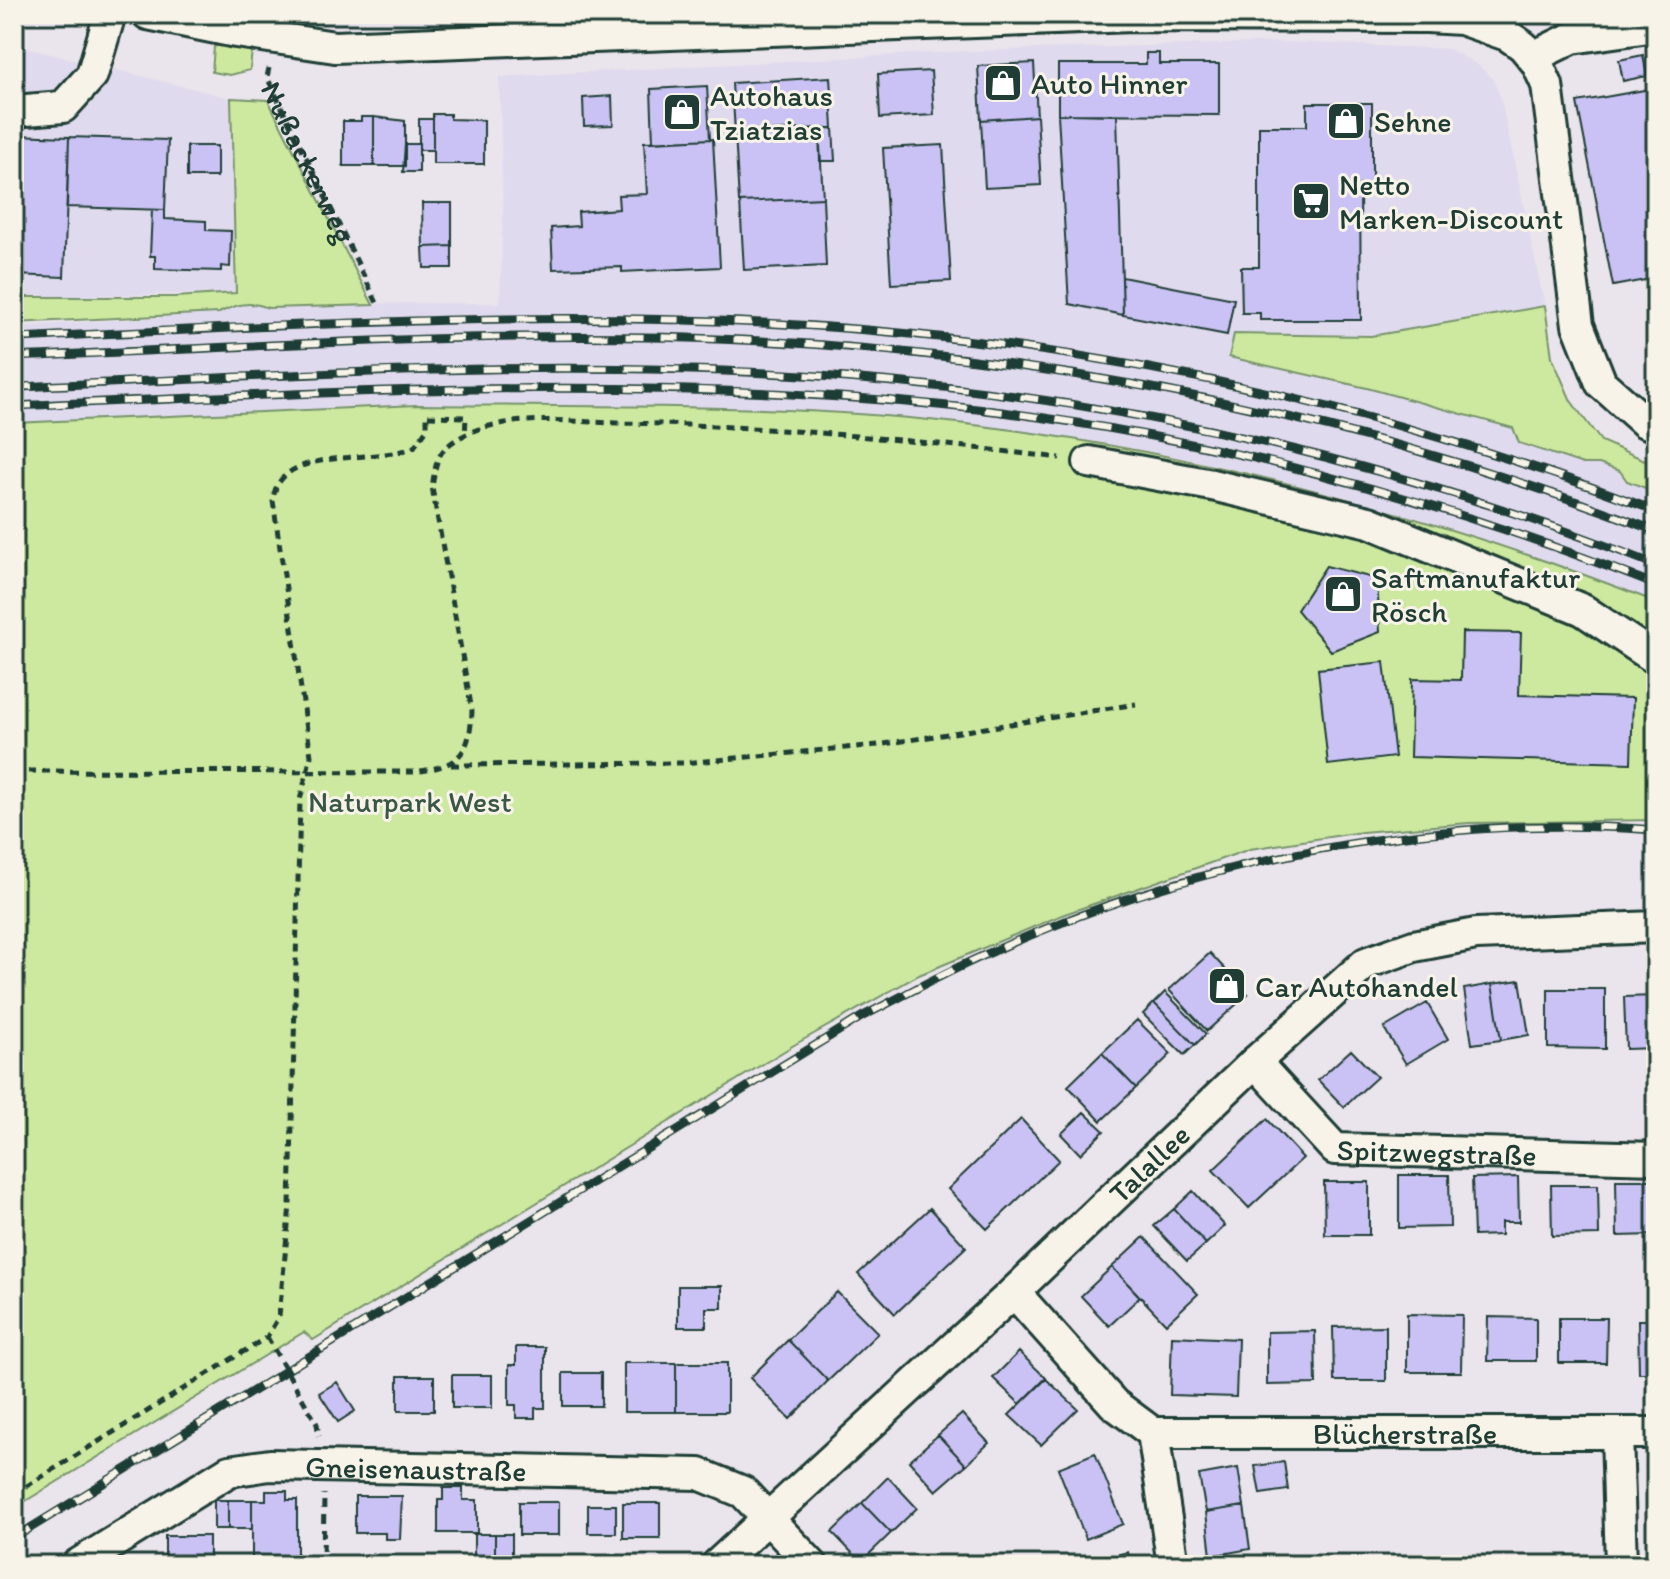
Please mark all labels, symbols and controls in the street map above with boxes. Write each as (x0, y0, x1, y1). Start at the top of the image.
shop icon: Auto Hinner (982, 62, 1024, 104)
place label: Auto Hinner (1031, 65, 1187, 102)
street label: Nußackerweg (253, 75, 364, 250)
place label: Autohaus Tziatzias (710, 77, 833, 148)
shop icon: Autohaus Tziatzias (661, 91, 703, 133)
shop icon: Sehne (1325, 100, 1367, 142)
place label: Sehne (1374, 103, 1452, 140)
place label: Netto Marken-Discount (1339, 166, 1563, 237)
supermarket icon: Netto Marken-Discount (1290, 180, 1332, 222)
place label: Saftmanufaktur Rösch (1371, 559, 1580, 630)
shop icon: Saftmanufaktur Rösch (1322, 573, 1364, 615)
park label: Naturpark West (308, 783, 512, 820)
shop icon: Car Autohandel (1206, 965, 1248, 1007)
place label: Car Autohandel (1255, 968, 1458, 1005)
street label: Talallee (1101, 1116, 1197, 1211)
street label: Spitzwegstraße (1336, 1131, 1537, 1173)
street label: Blücherstraße (1313, 1415, 1497, 1452)
street label: Gneisenaustraße (305, 1447, 527, 1489)

